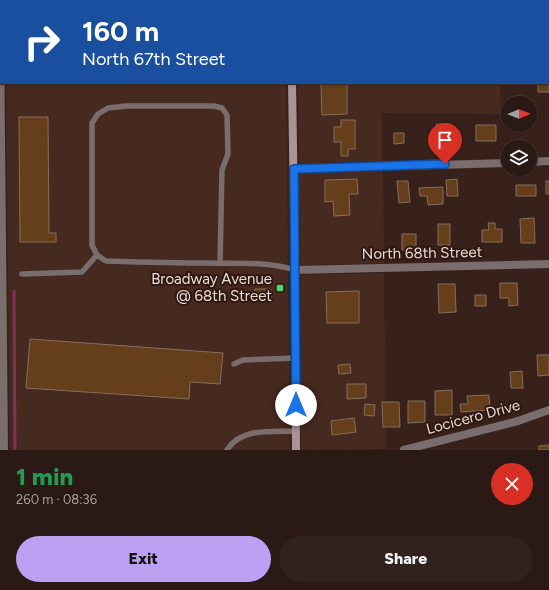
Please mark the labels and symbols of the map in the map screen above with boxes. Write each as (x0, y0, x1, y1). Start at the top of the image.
north arrow (501, 96, 537, 132)
pin (428, 123, 462, 164)
street label: North 68th Street (362, 243, 483, 263)
place label: Broadway Avenue @ 68th Street (151, 270, 272, 305)
marker: Broadway Avenue @ 68th Street (275, 283, 285, 293)
position arrow (275, 384, 317, 426)
street label: Locicero Drive (424, 396, 522, 438)

